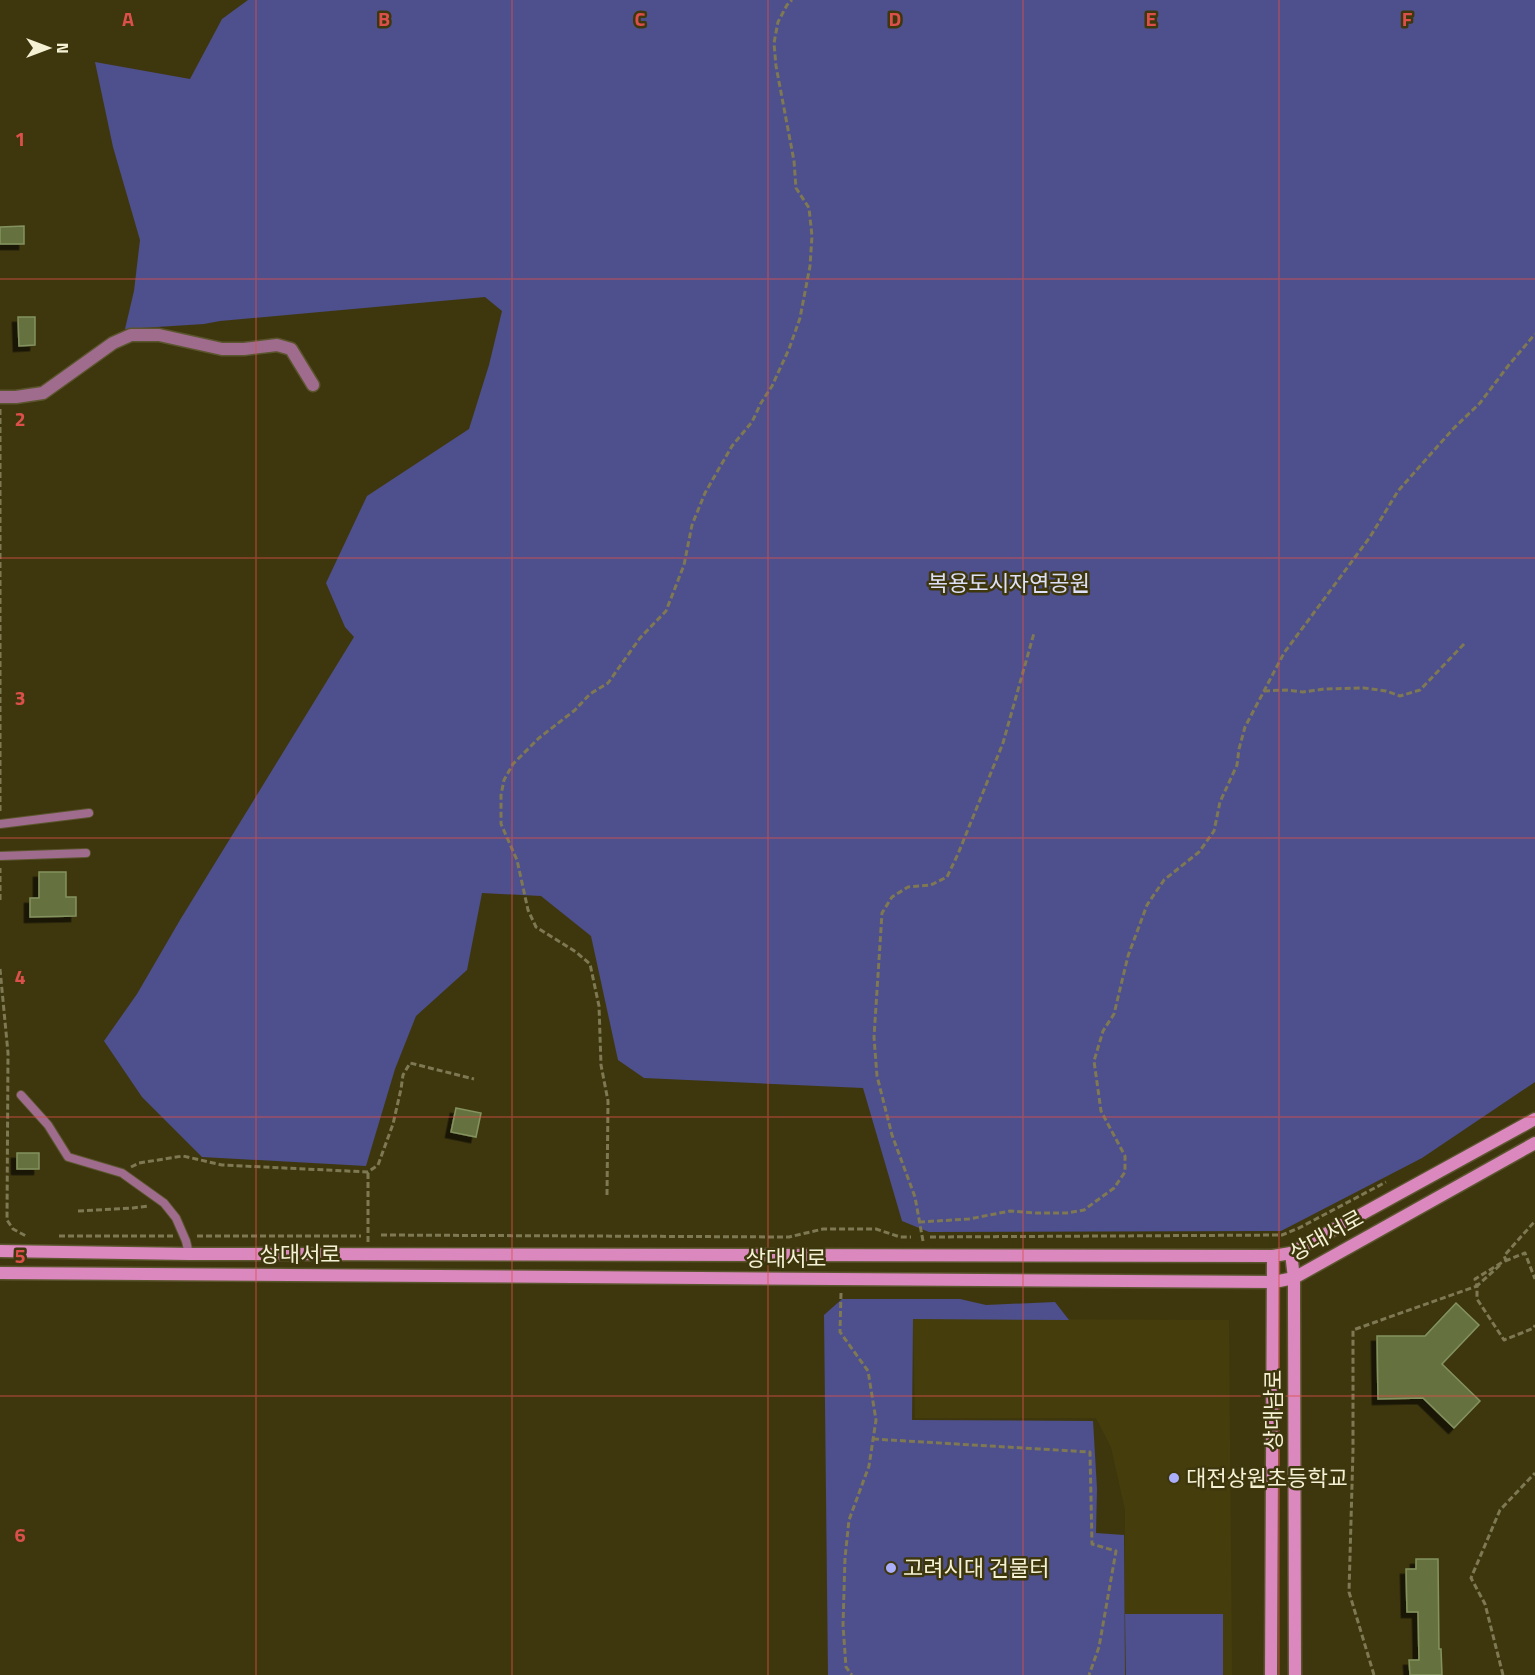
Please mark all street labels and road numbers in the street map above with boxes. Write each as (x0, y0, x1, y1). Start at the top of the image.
street label: 상대서로 (1282, 1201, 1370, 1269)
street label: 상대서로 (260, 1237, 340, 1271)
street label: 상대서로 (746, 1241, 826, 1275)
street label: 상대남로 (1256, 1370, 1290, 1450)

